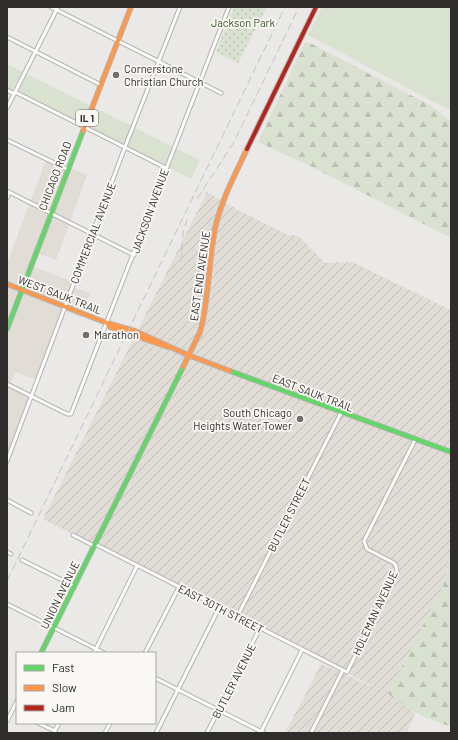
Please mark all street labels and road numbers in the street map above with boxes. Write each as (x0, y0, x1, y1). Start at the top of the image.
road number: IL 1 (76, 110, 98, 126)
street label: CHICAGO ROAD (35, 139, 74, 212)
street label: JACKSON AVENUE (128, 166, 171, 255)
street label: COMMERCIAL AVENUE (67, 180, 118, 285)
street label: EAST END AVENUE (187, 230, 212, 322)
street label: WEST SAUK TRAIL (16, 273, 104, 317)
street label: EAST SAUK TRAIL (271, 371, 356, 414)
street label: BUTLER STREET (264, 476, 313, 554)
street label: UNION AVENUE (37, 558, 82, 631)
street label: HOLEMAN AVENUE (349, 568, 400, 657)
street label: EAST 30TH STREET (176, 581, 266, 636)
street label: BUTLER AVENUE (209, 641, 258, 720)

